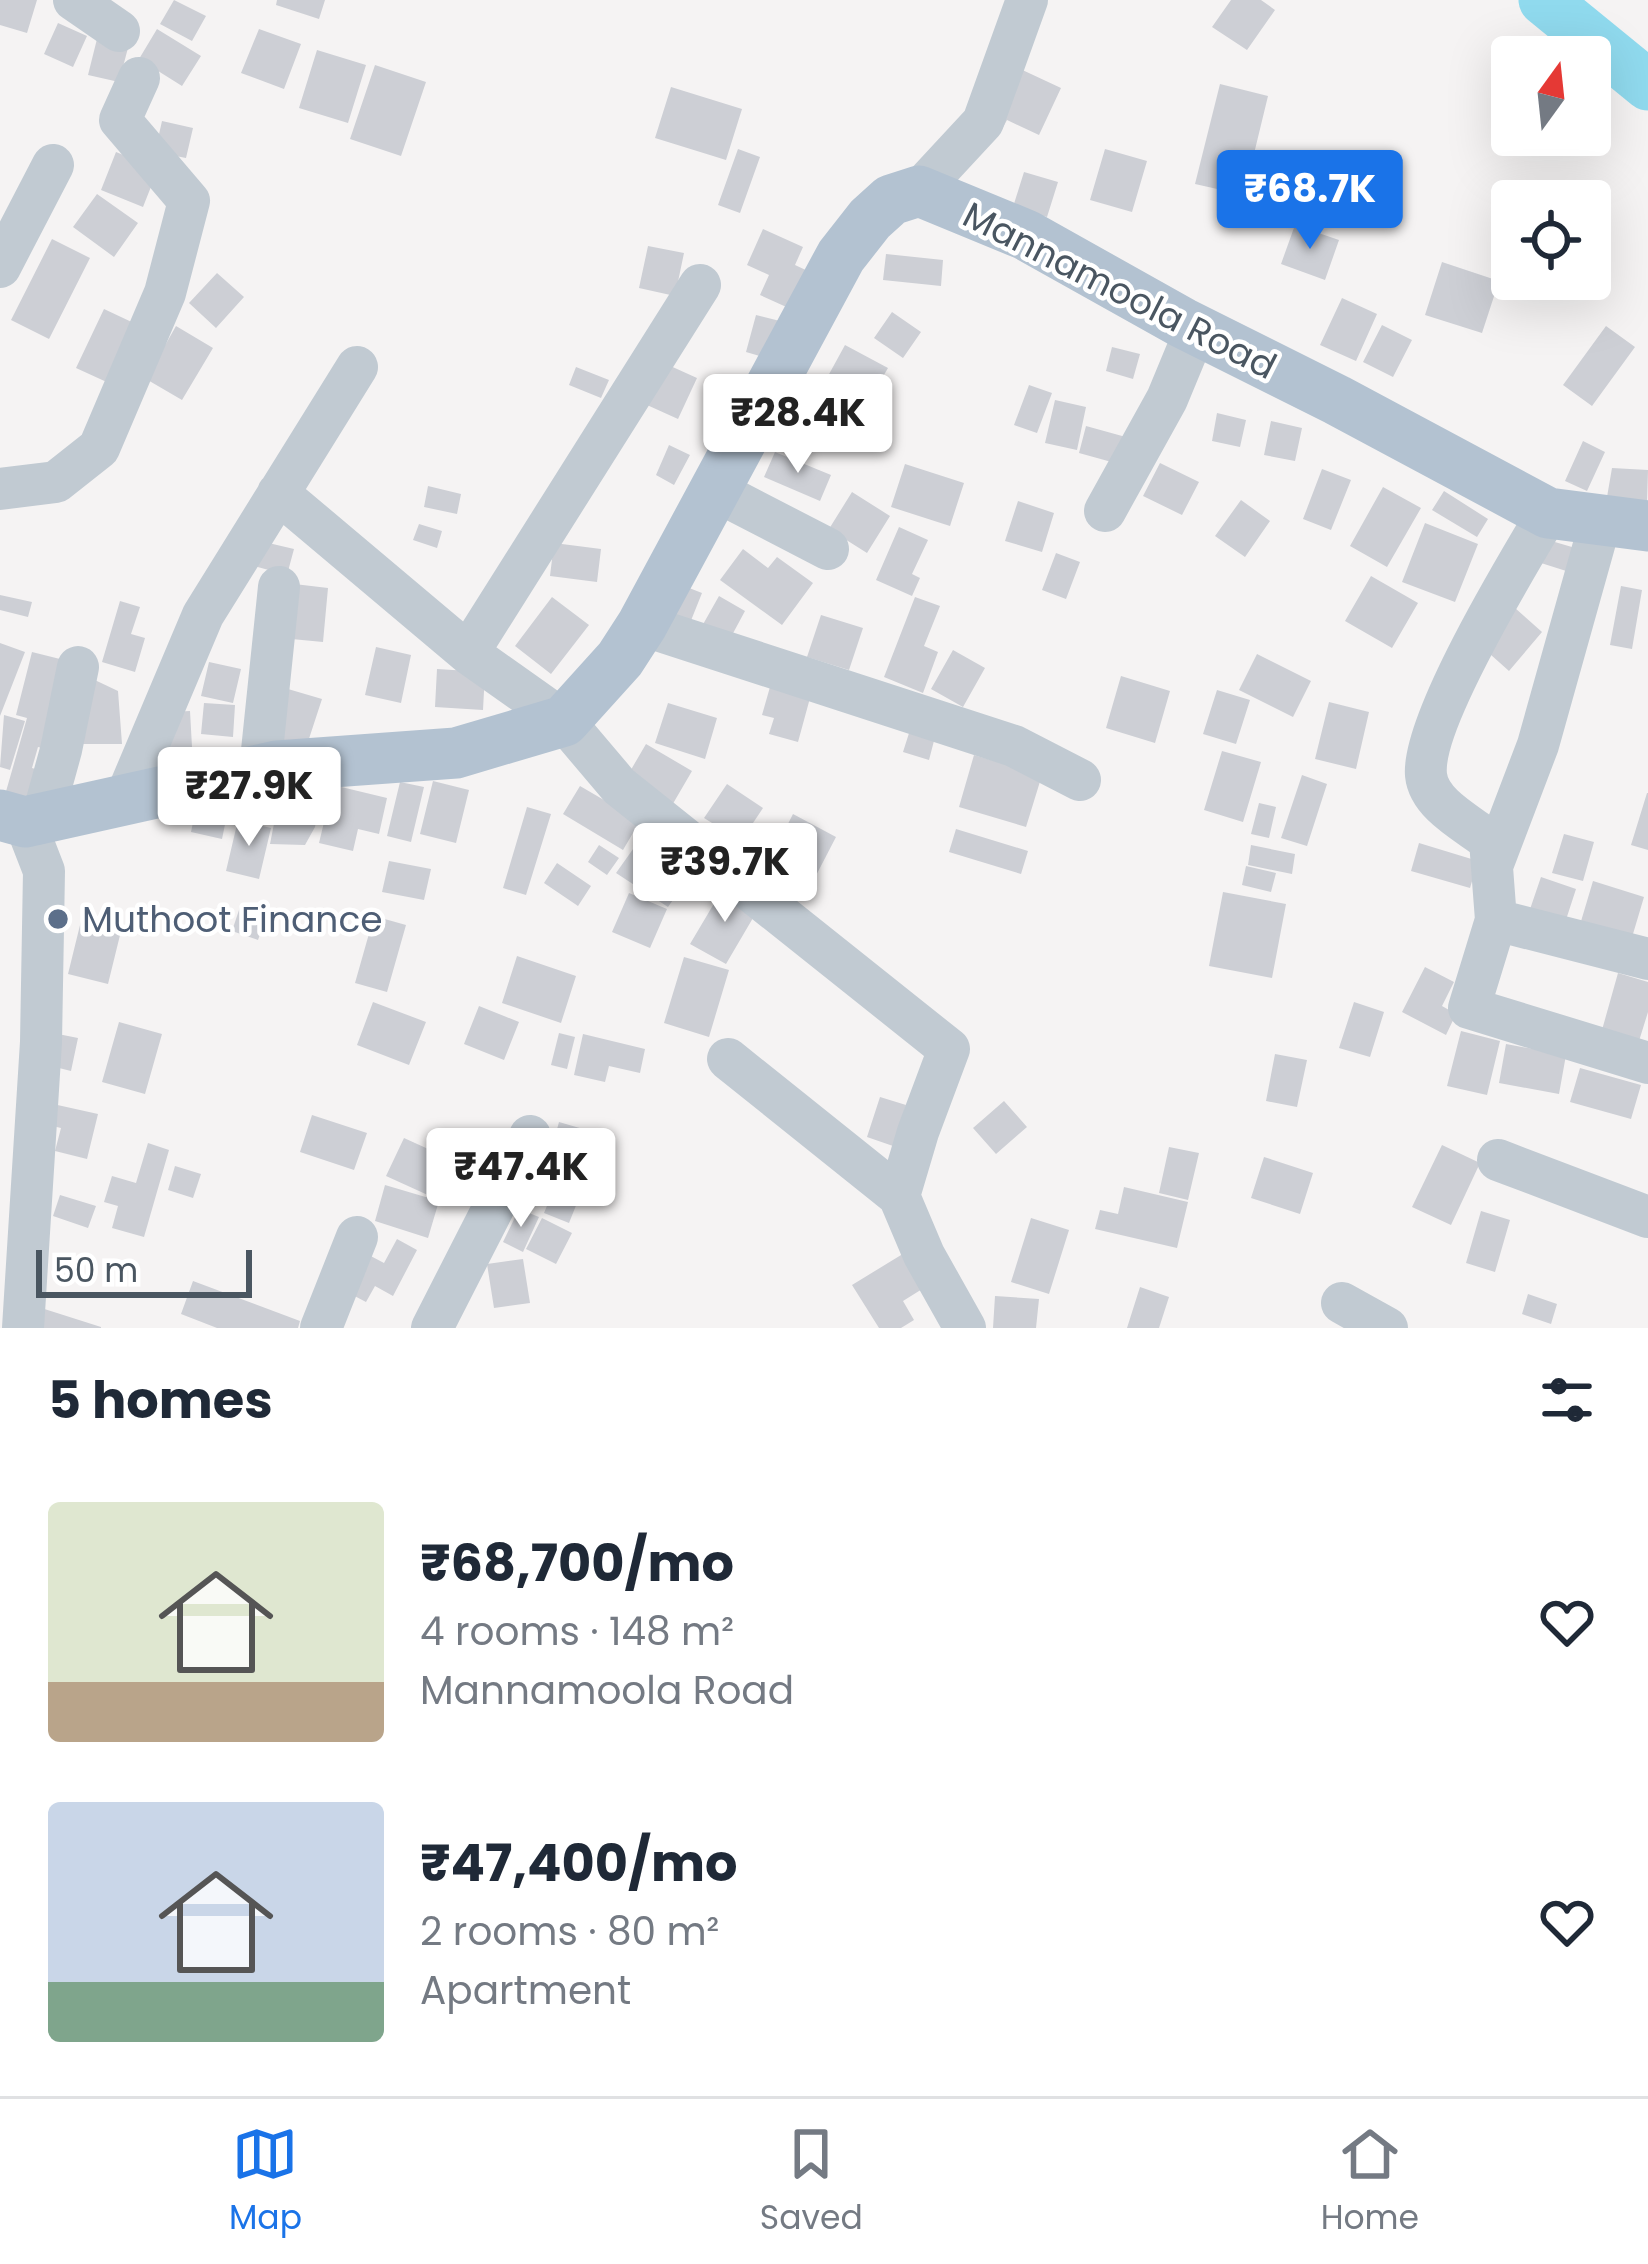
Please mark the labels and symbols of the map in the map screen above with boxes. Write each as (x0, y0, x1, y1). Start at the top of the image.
north arrow (1491, 36, 1611, 156)
pin: ₹68.7K (1212, 150, 1408, 252)
street label: Mannamoola Road (954, 189, 1285, 392)
pin: ₹28.4K (700, 374, 896, 476)
pin: ₹27.9K (151, 747, 347, 849)
pin: ₹39.7K (627, 823, 823, 925)
place label: Muthoot Finance (82, 894, 383, 945)
marker: Muthoot Finance (45, 906, 71, 932)
pin: ₹47.4K (423, 1128, 619, 1230)
scale bar (36, 1244, 252, 1297)

